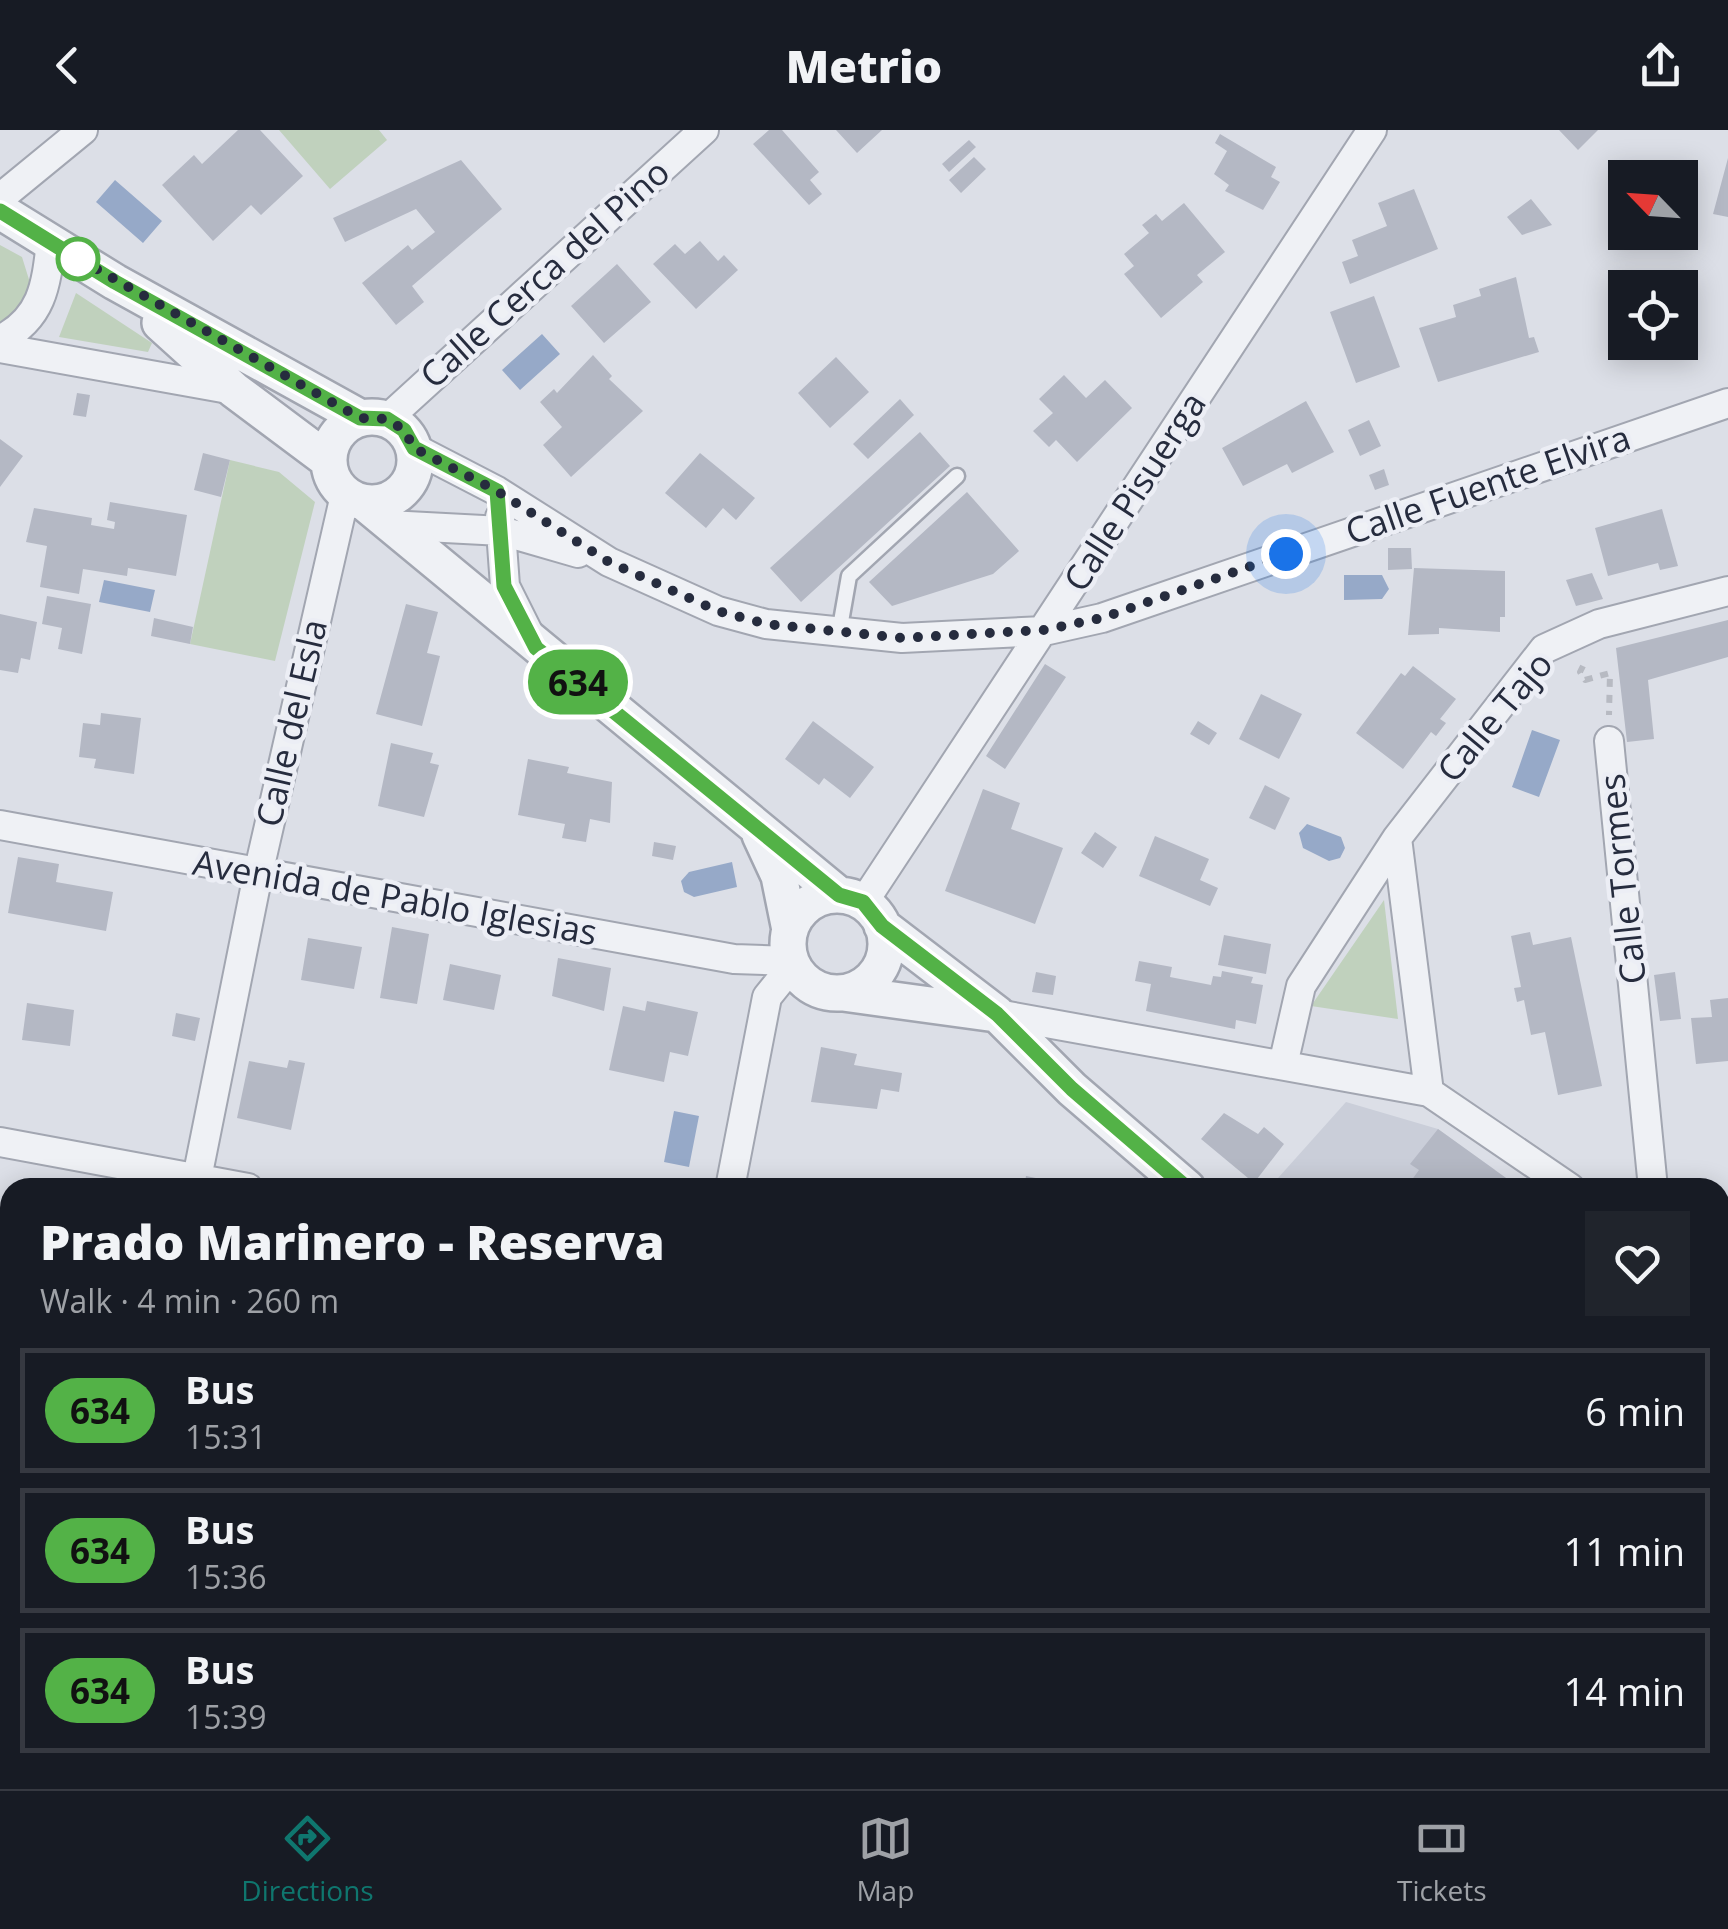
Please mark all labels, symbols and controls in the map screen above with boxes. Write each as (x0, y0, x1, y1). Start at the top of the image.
text: Metrio (786, 35, 942, 96)
icon: back (40, 38, 95, 93)
icon: share (1633, 38, 1688, 93)
street label: Calle Cerca del Pino (409, 148, 679, 398)
north arrow (1608, 160, 1698, 250)
map controls (1608, 160, 1698, 360)
unlabelled marker (57, 238, 99, 280)
button: locate (1608, 270, 1698, 360)
street label: Calle Pisuerga (1052, 383, 1216, 600)
street label: Calle Fuente Elvira (1339, 413, 1636, 554)
your location (1261, 529, 1311, 579)
street label: Calle del Esla (244, 614, 337, 831)
street label: Calle Tajo (1426, 641, 1562, 791)
line badge: 634 (520, 650, 636, 714)
text: 634 (548, 659, 608, 706)
street label: Calle Tormes (1587, 772, 1656, 987)
street label: Avenida de Pablo Iglesias (190, 838, 601, 955)
text: Prado Marinero - Reserva (40, 1209, 665, 1274)
button: heart (1585, 1211, 1690, 1316)
text: Walk · 4 min · 260 m (40, 1279, 339, 1322)
text: Bus (185, 1363, 254, 1415)
text: 6 min (1585, 1385, 1685, 1437)
text: 634 (70, 1387, 130, 1434)
text: 15:31 (185, 1415, 267, 1458)
text: Bus (185, 1503, 254, 1555)
text: 11 min (1564, 1525, 1685, 1577)
text: 634 (70, 1527, 130, 1574)
text: 15:36 (185, 1555, 267, 1598)
text: Bus (185, 1643, 254, 1695)
text: 14 min (1564, 1665, 1685, 1717)
text: 634 (70, 1667, 130, 1714)
text: 15:39 (185, 1695, 267, 1738)
tab: Directions (241, 1811, 374, 1909)
tab: Map (856, 1811, 914, 1909)
tab: Tickets (1397, 1811, 1487, 1909)

